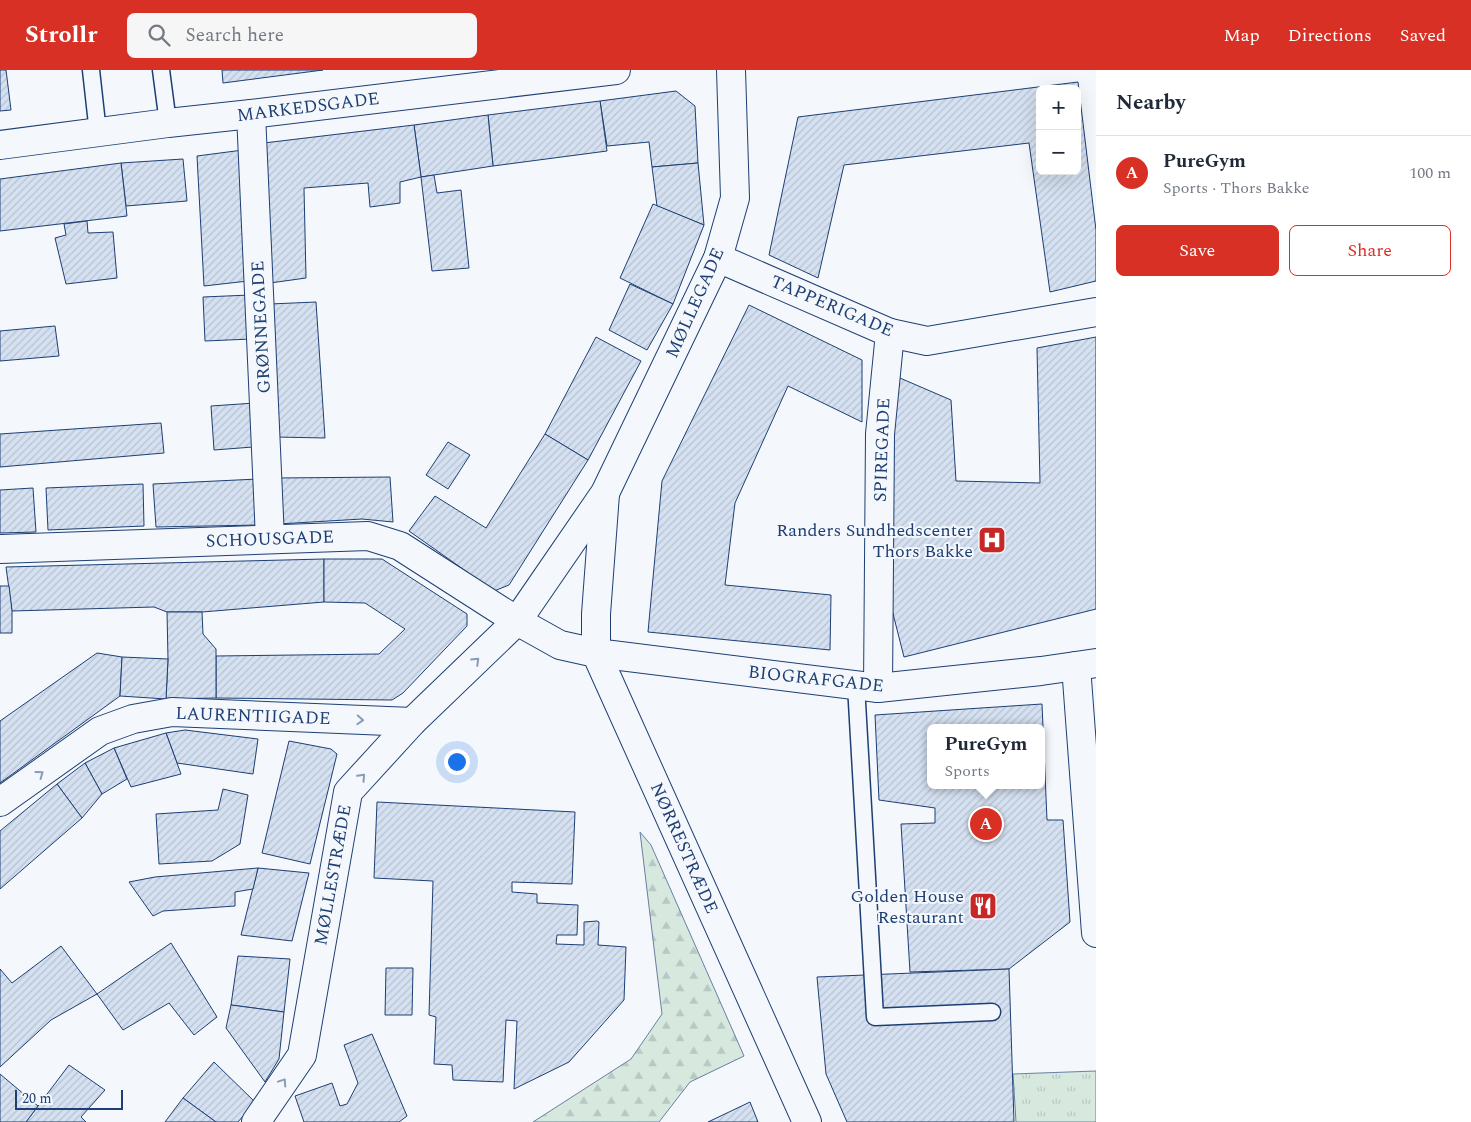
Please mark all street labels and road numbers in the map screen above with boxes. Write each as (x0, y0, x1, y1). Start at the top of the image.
street label: MARKEDSGADE (235, 85, 381, 129)
street label: MØLLEGADE (659, 243, 731, 363)
street label: GRØNNEGADE (244, 260, 278, 394)
street label: TAPPERIGADE (766, 268, 898, 344)
street label: SPIREGADE (867, 397, 897, 503)
street label: SCHOUSGADE (205, 523, 335, 555)
street label: BIOGRAFGADE (747, 658, 885, 700)
street label: LAURENTIIGADE (175, 700, 331, 732)
street label: NØRRESTRÆDE (643, 778, 725, 918)
street label: MØLLESTRÆDE (307, 802, 359, 948)

